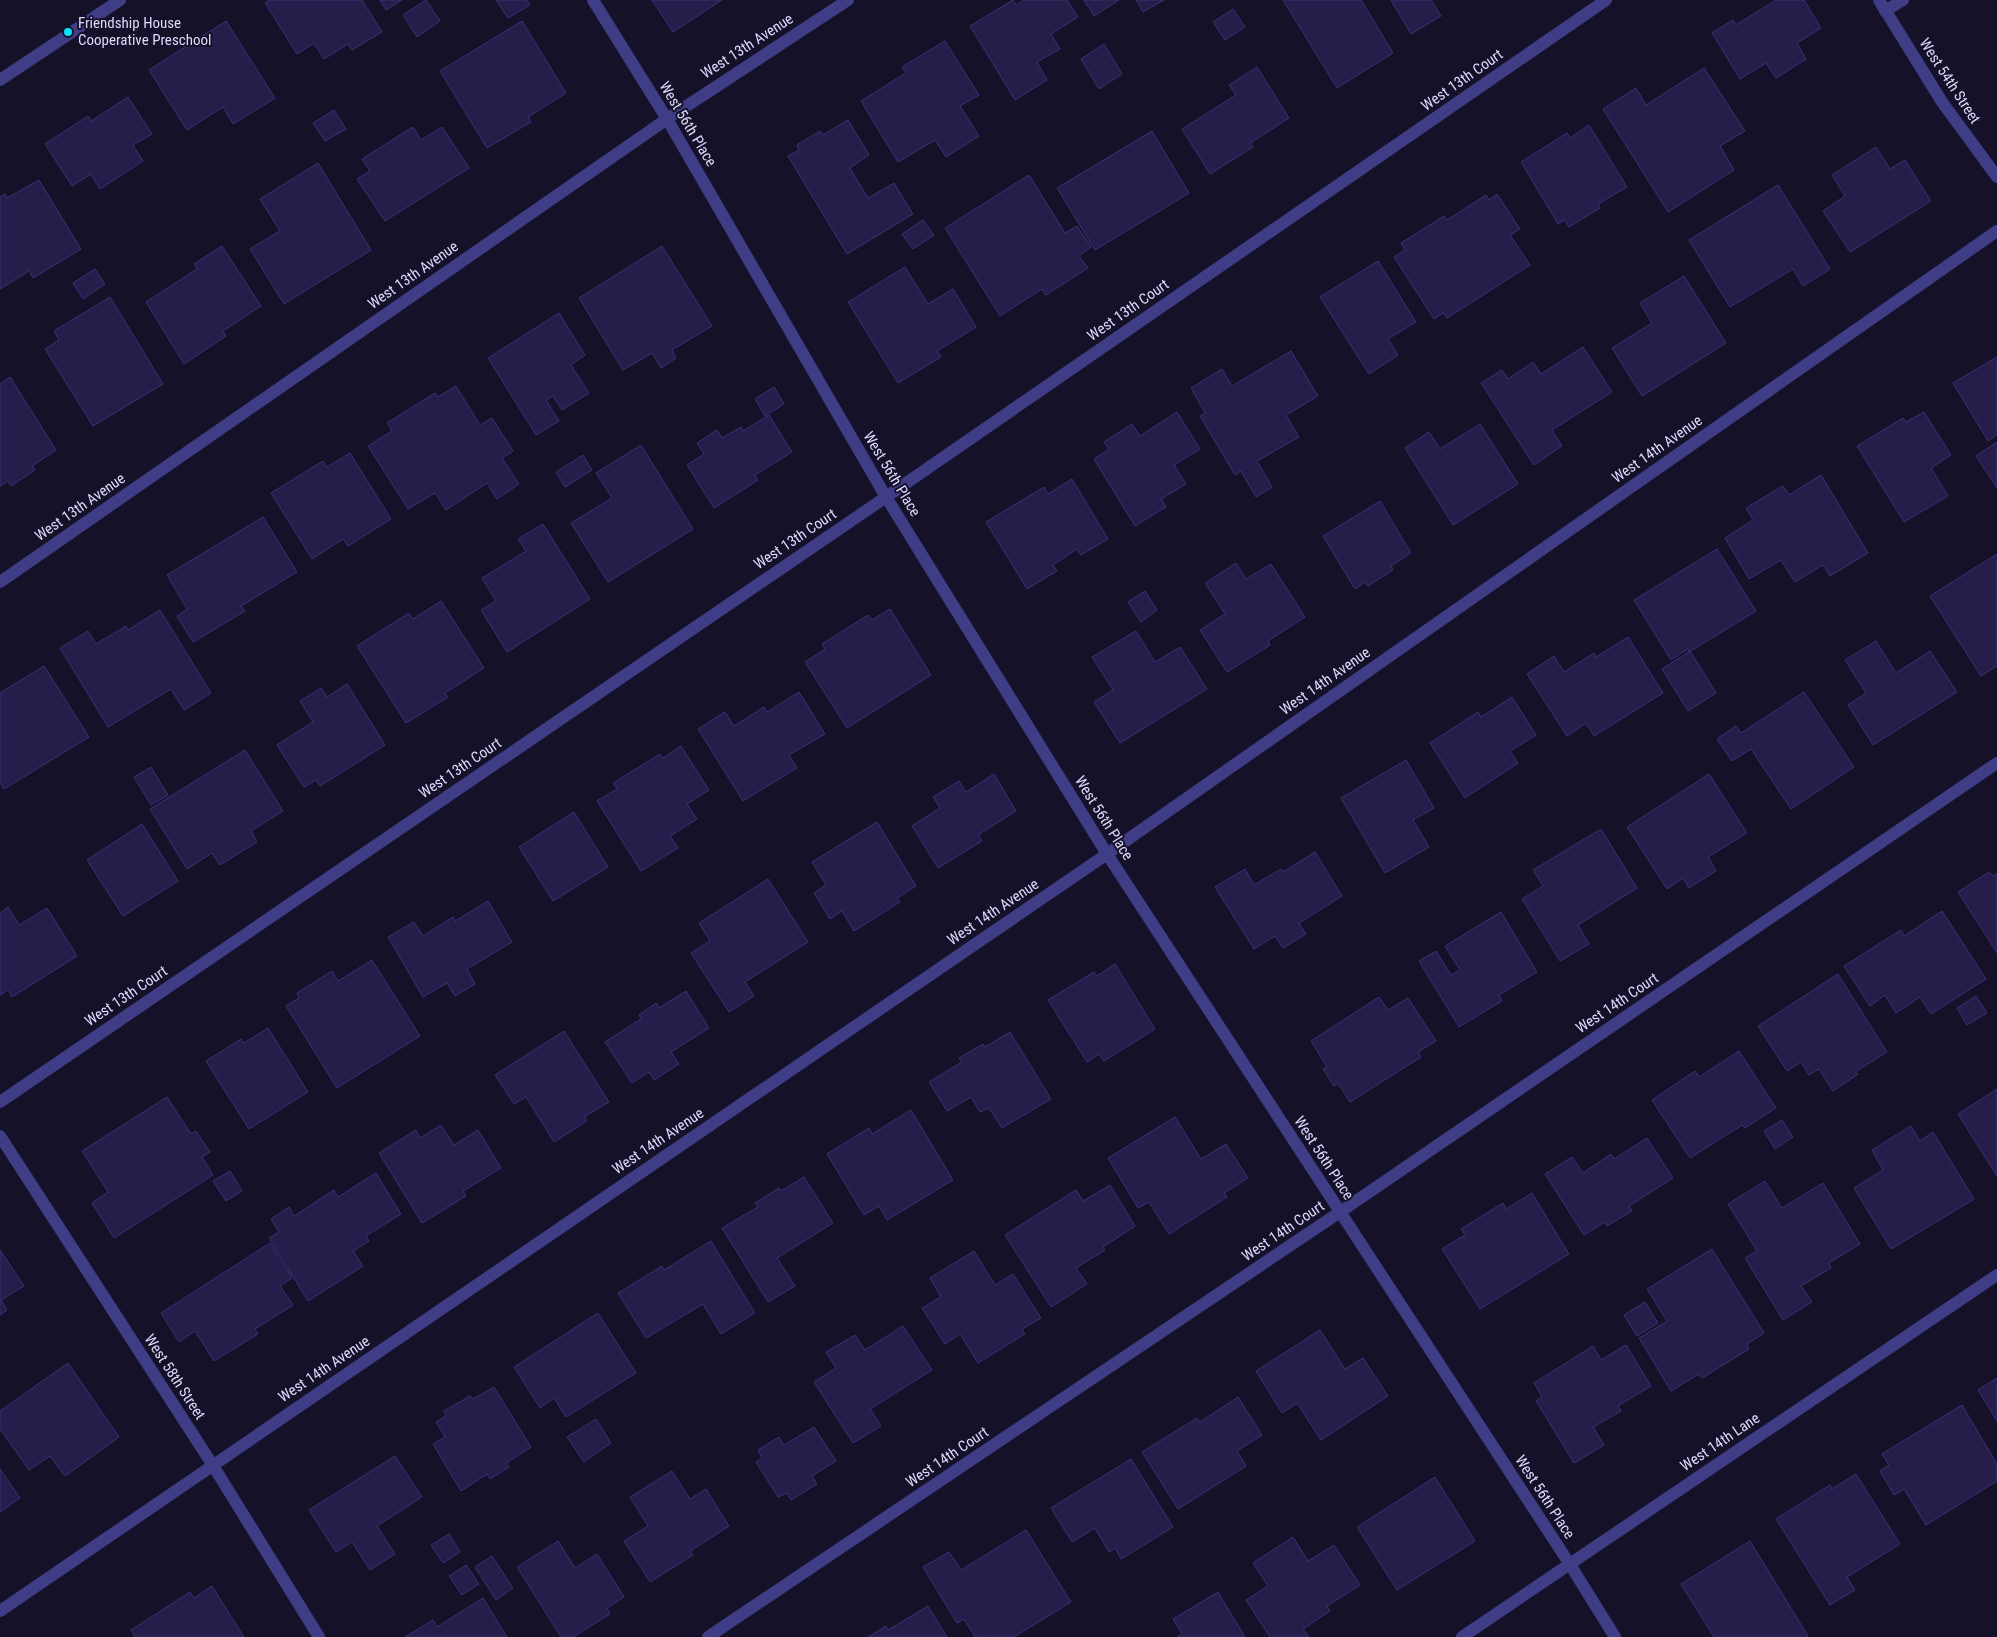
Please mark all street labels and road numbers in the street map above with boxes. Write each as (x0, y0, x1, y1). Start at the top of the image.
street label: West 13th Avenue (698, 10, 796, 82)
street label: West 54th Street (1916, 35, 1984, 127)
street label: West 13th Court (1418, 45, 1506, 115)
street label: West 56th Place (656, 78, 720, 170)
street label: West 13th Avenue (364, 237, 462, 313)
street label: West 13th Court (1084, 275, 1172, 345)
street label: West 14th Avenue (1608, 411, 1706, 487)
street label: West 56th Place (860, 428, 924, 520)
street label: West 13th Avenue (31, 469, 129, 545)
street label: West 13th Court (750, 505, 840, 573)
street label: West 14th Avenue (1276, 643, 1374, 719)
street label: West 13th Court (415, 734, 505, 802)
street label: West 56th Place (1071, 773, 1137, 863)
street label: West 14th Avenue (944, 875, 1042, 949)
street label: West 13th Court (81, 962, 171, 1030)
street label: West 14th Court (1572, 969, 1662, 1037)
street label: West 14th Avenue (609, 1104, 707, 1178)
street label: West 56th Place (1290, 1113, 1358, 1203)
street label: West 14th Court (1238, 1197, 1328, 1265)
street label: West 58th Street (141, 1331, 209, 1423)
street label: West 14th Avenue (275, 1332, 373, 1406)
street label: West 14th Lane (1677, 1409, 1763, 1475)
street label: West 14th Court (902, 1423, 992, 1491)
street label: West 56th Place (1511, 1452, 1579, 1542)

